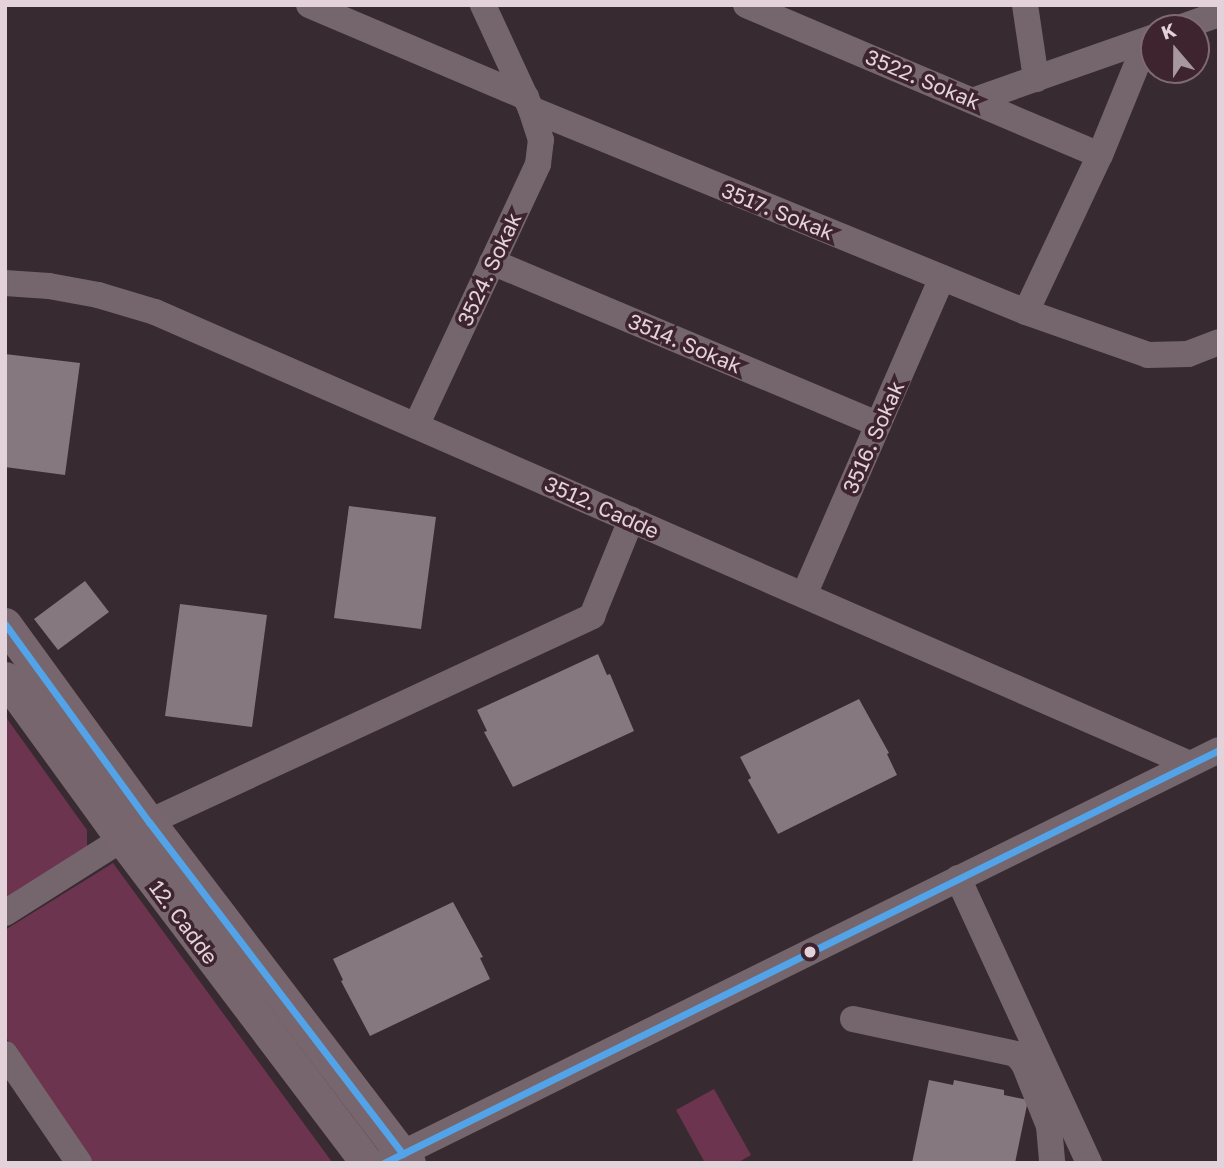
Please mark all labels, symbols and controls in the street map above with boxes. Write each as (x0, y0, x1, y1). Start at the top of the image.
north arrow (1140, 14, 1210, 84)
text: K (1158, 18, 1179, 44)
street label: 3522. Sokak (862, 44, 984, 114)
street label: 3517. Sokak (718, 177, 838, 245)
street label: 3524. Sokak (452, 208, 526, 330)
street label: 3514. Sokak (625, 308, 745, 378)
street label: 3516. Sokak (837, 377, 909, 497)
street label: 3512. Cadde (541, 471, 663, 543)
street label: 12. Cadde (144, 875, 224, 969)
unlabelled marker (803, 945, 817, 959)

